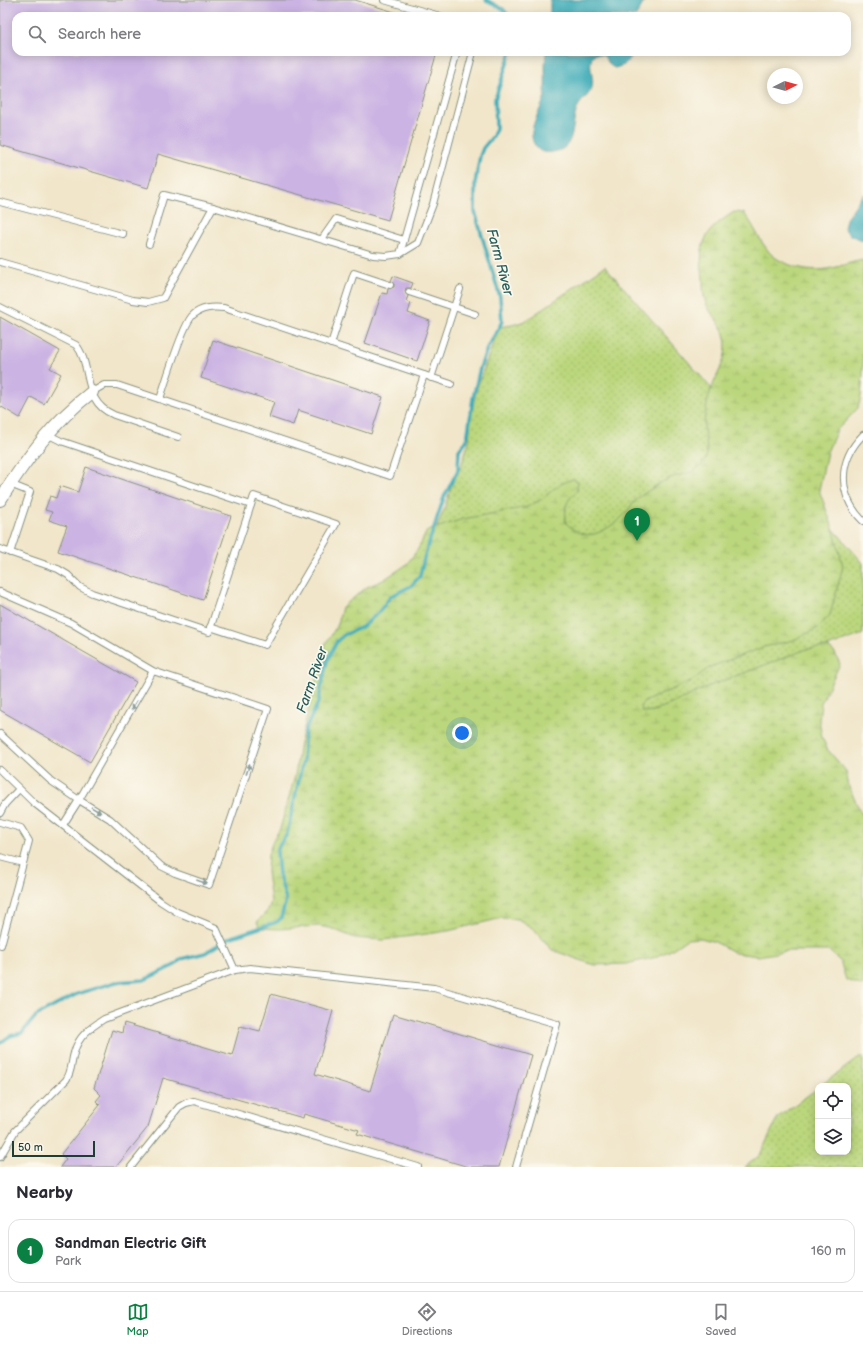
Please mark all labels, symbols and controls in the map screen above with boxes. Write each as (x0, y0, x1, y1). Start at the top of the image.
search box (12, 12, 851, 56)
icon: search (26, 23, 48, 45)
text: Search here (58, 25, 141, 44)
north arrow (767, 68, 803, 104)
water label: Farm River (483, 227, 517, 298)
pin: 1 (624, 508, 650, 541)
water label: Farm River (293, 644, 332, 715)
one-way arrow (130, 699, 137, 710)
your location (452, 723, 472, 743)
one-way arrow (245, 763, 251, 775)
one-way arrow (90, 806, 102, 813)
one-way arrow (196, 880, 208, 886)
map controls (815, 1083, 851, 1155)
button: locate (815, 1083, 851, 1119)
button: layers (815, 1119, 851, 1155)
scale bar (12, 1139, 95, 1158)
text: 50 m (18, 1141, 43, 1154)
text: Nearby (16, 1183, 73, 1203)
text: Sandman Electric Gift (55, 1234, 206, 1253)
text: 1 (27, 1243, 33, 1259)
text: 160 m (811, 1243, 846, 1259)
text: Park (55, 1253, 81, 1269)
tab: Map (127, 1301, 149, 1338)
tab: Directions (402, 1301, 452, 1338)
tab: Saved (706, 1301, 736, 1338)

